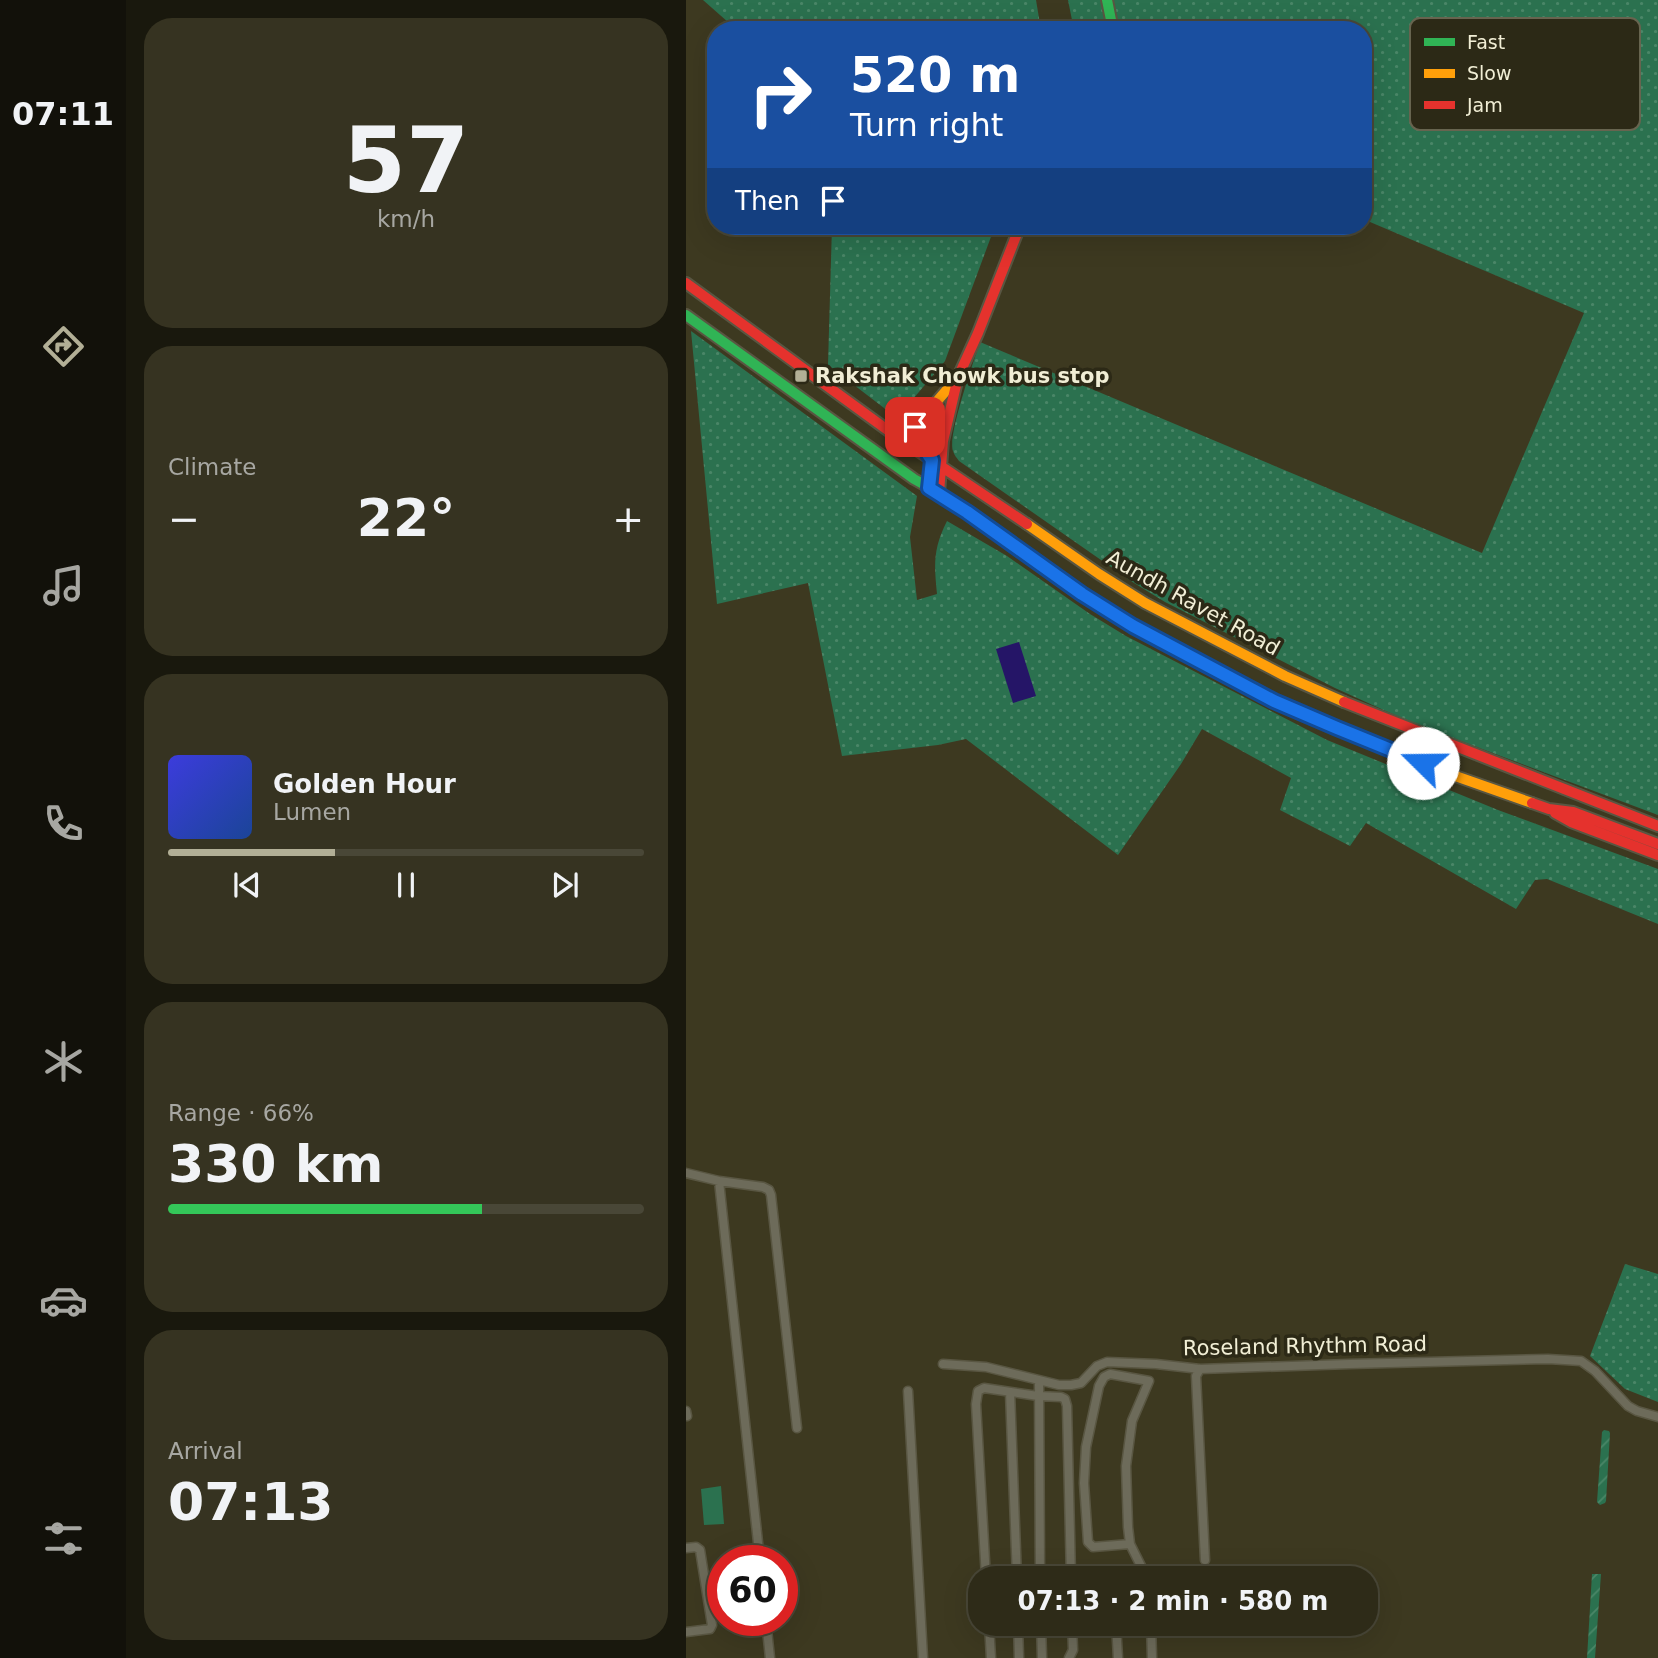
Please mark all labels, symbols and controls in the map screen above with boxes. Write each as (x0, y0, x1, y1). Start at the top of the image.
legend (1410, 18, 1640, 130)
text: Fast (1467, 31, 1505, 53)
text: 520 m (850, 47, 1020, 104)
icon: right (735, 49, 826, 140)
text: Slow (1467, 62, 1512, 84)
text: Jam (1466, 94, 1503, 116)
text: 07:11 (12, 95, 114, 133)
text: Turn right (850, 106, 1003, 144)
text: 57 (343, 108, 469, 213)
icon: arrive (814, 182, 852, 220)
text: Then (735, 186, 800, 216)
text: km/h (377, 206, 435, 232)
icon: directions (39, 322, 88, 371)
place label: Rakshak Chowk bus stop (815, 364, 1109, 388)
marker: Rakshak Chowk bus stop (793, 368, 809, 384)
pin (885, 397, 945, 457)
icon: arrive (896, 408, 934, 446)
text: Climate (168, 454, 257, 480)
text: 22° (357, 488, 455, 548)
text: − (168, 497, 200, 541)
text: + (612, 497, 644, 541)
street label: Aundh Ravet Road (1102, 545, 1284, 661)
icon: music (39, 561, 88, 610)
position arrow (1386, 726, 1460, 800)
text: Golden Hour (273, 769, 456, 799)
icon: phone (39, 799, 88, 848)
text: Lumen (273, 799, 351, 825)
icon: previous (228, 866, 266, 904)
icon: pause (387, 866, 425, 904)
icon: next (546, 866, 584, 904)
icon: climate (39, 1037, 88, 1086)
text: Range · 66% (168, 1100, 314, 1126)
text: 330 km (168, 1134, 383, 1194)
icon: car (39, 1276, 88, 1325)
street label: Roseland Rhythm Road (1183, 1332, 1427, 1360)
text: Arrival (168, 1438, 243, 1464)
text: 07:13 (168, 1472, 334, 1532)
icon: filters (39, 1514, 88, 1563)
speed limit sign: 60 (707, 1545, 798, 1636)
text: 07:13 · 2 min · 580 m (1018, 1586, 1328, 1616)

